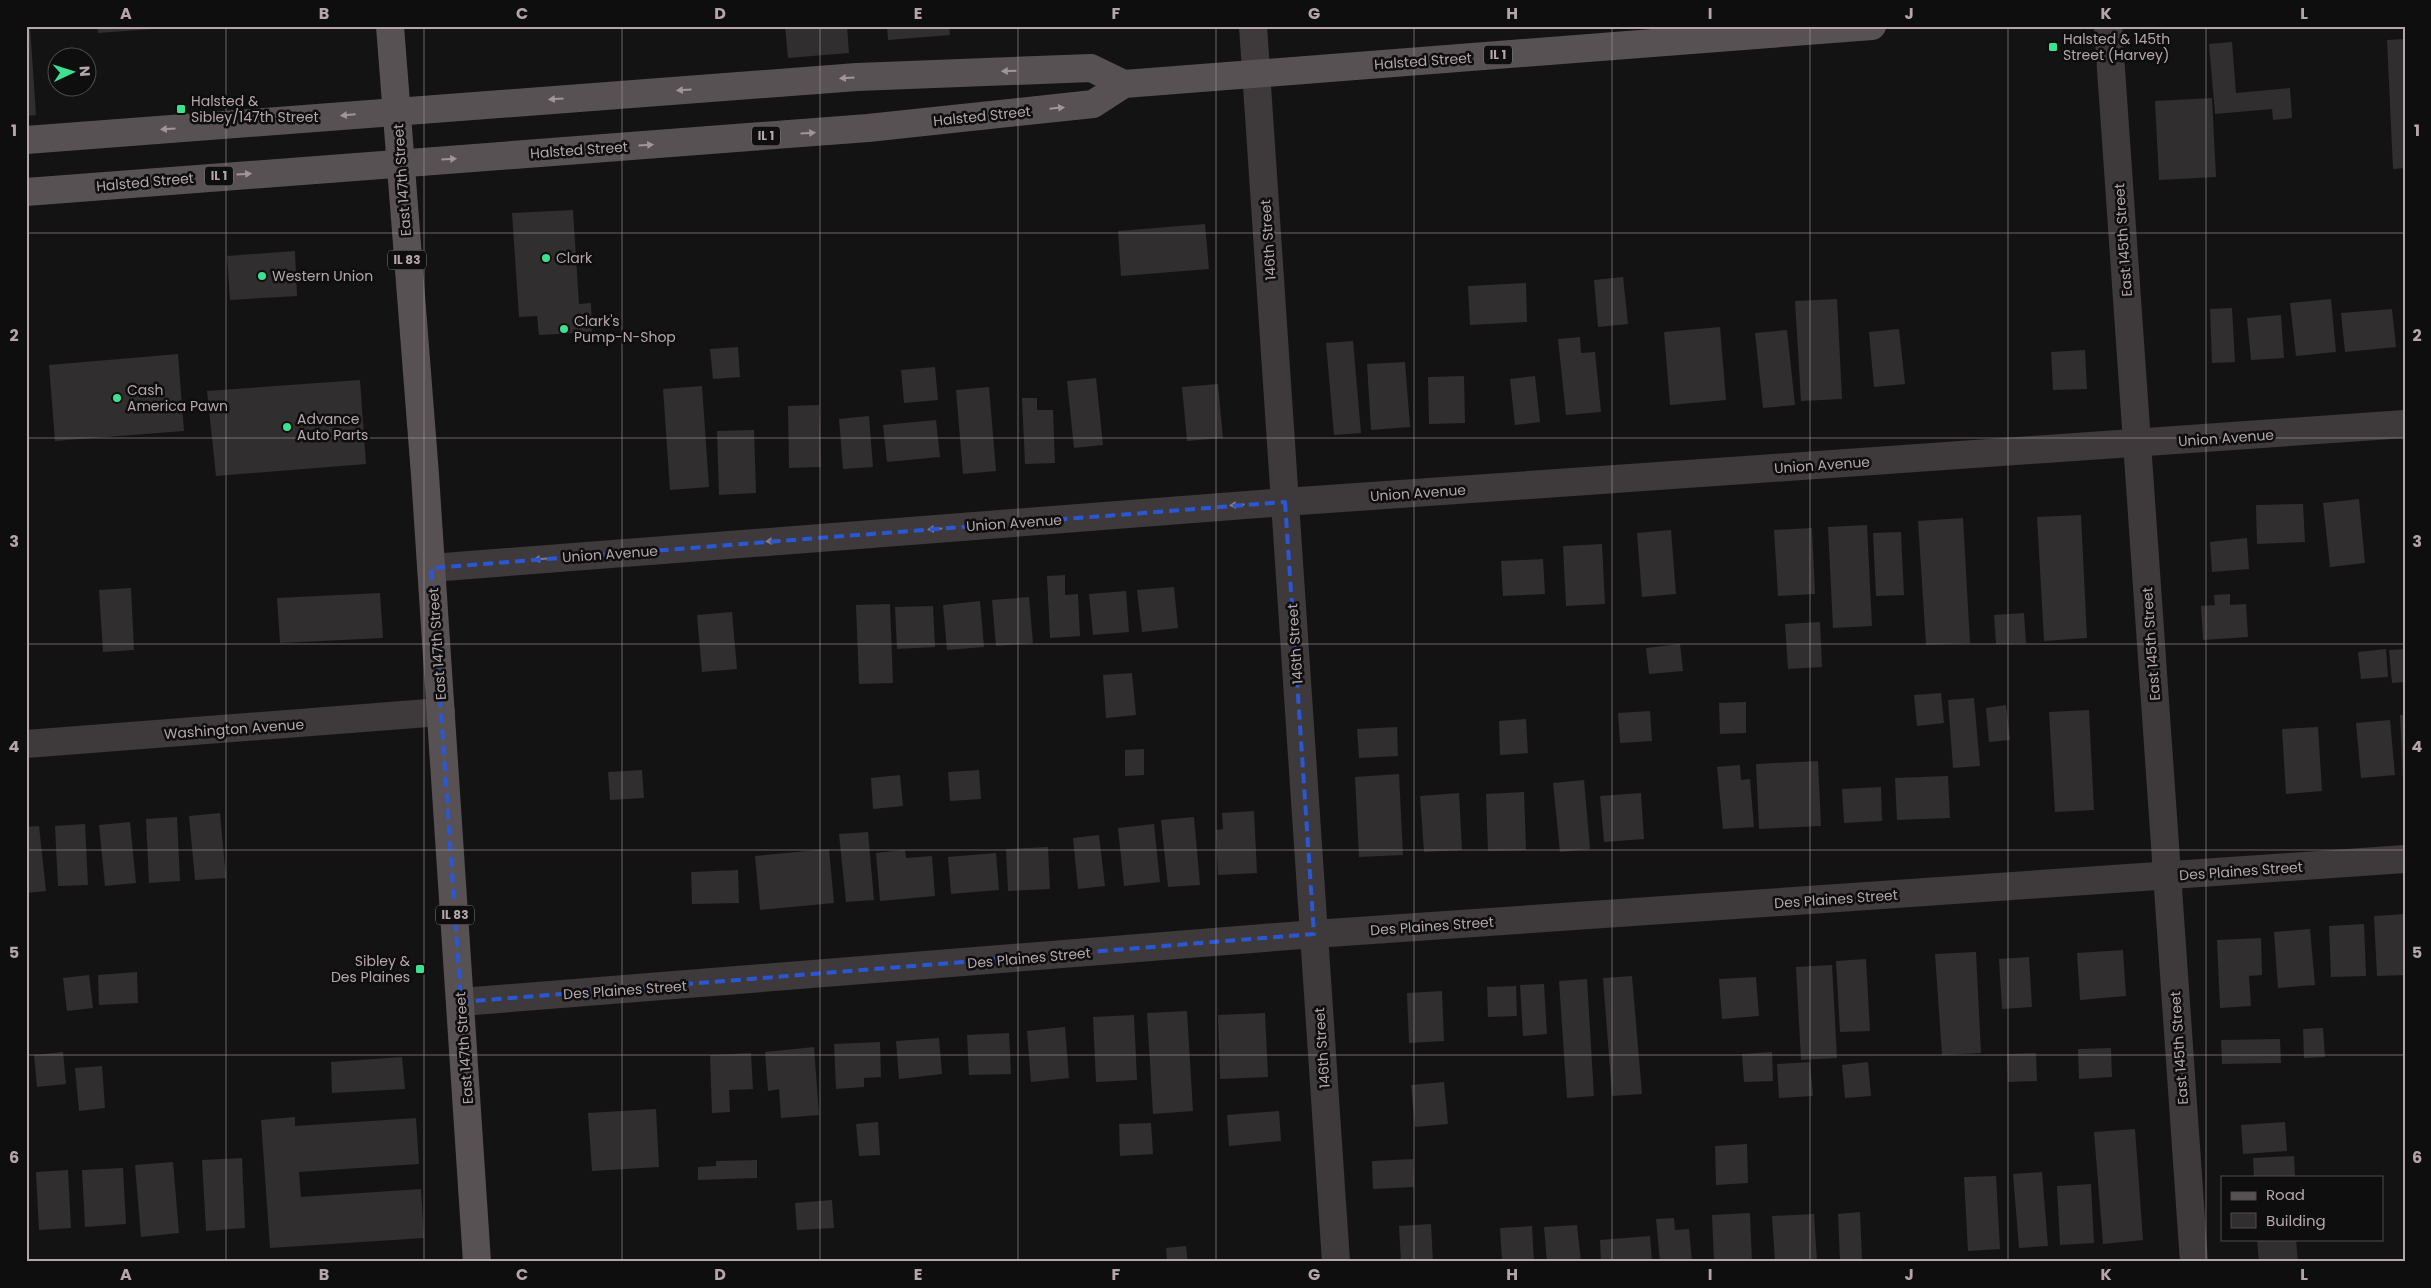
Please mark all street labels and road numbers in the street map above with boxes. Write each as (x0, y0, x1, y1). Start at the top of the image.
road number: IL 1 (1484, 46, 1512, 64)
street label: Halsted Street (1373, 48, 1473, 74)
street label: Halsted Street (932, 101, 1032, 131)
street label: East 147th Street (388, 123, 416, 237)
road number: IL 1 (752, 126, 780, 146)
street label: Halsted Street (529, 137, 629, 163)
road number: IL 1 (205, 167, 233, 186)
street label: Halsted Street (95, 168, 195, 196)
street label: East 145th Street (2109, 183, 2137, 297)
street label: 146th Street (1255, 199, 1281, 281)
road number: IL 83 (388, 250, 426, 270)
street label: Union Avenue (2177, 425, 2275, 451)
street label: Union Avenue (1773, 452, 1871, 478)
street label: Union Avenue (1369, 480, 1467, 506)
street label: Union Avenue (965, 510, 1063, 536)
street label: Union Avenue (561, 541, 659, 567)
street label: East 147th Street (423, 587, 451, 701)
street label: East 145th Street (2137, 587, 2165, 701)
street label: 146th Street (1282, 603, 1308, 685)
street label: Washington Avenue (163, 714, 305, 744)
street label: Des Plaines Street (2179, 857, 2303, 885)
street label: Des Plaines Street (1774, 885, 1898, 913)
road number: IL 83 (436, 906, 474, 924)
street label: Des Plaines Street (1370, 912, 1494, 940)
street label: Des Plaines Street (966, 943, 1092, 973)
street label: Des Plaines Street (563, 976, 687, 1004)
street label: East 147th Street (450, 991, 478, 1105)
street label: East 145th Street (2165, 991, 2193, 1105)
street label: 146th Street (1309, 1007, 1335, 1089)

